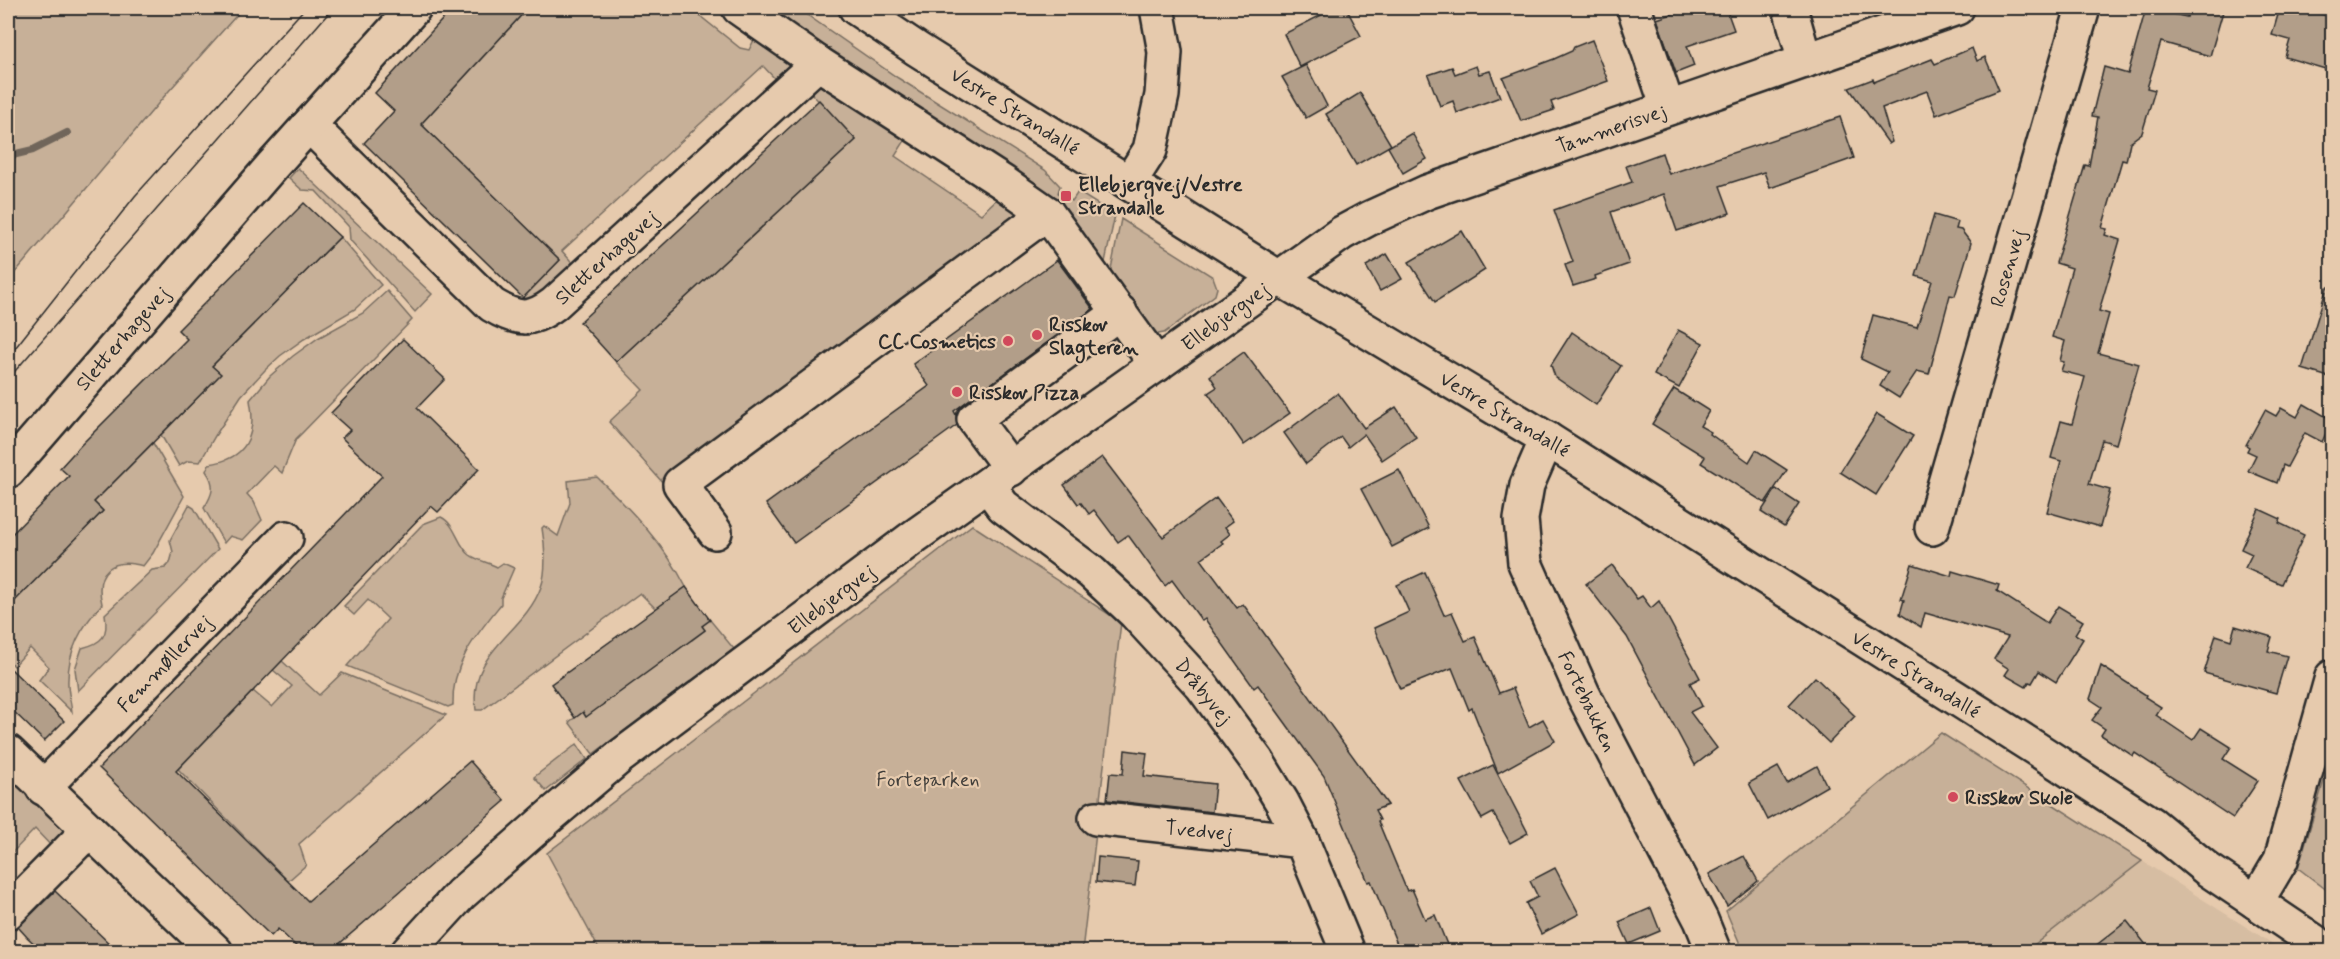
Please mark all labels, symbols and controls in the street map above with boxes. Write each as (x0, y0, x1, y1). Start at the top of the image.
street label: Vestre Strandallé (945, 62, 1084, 163)
street label: Tammerisvej (1553, 98, 1670, 161)
place label: Ellebjergvej/Vestre Strandalle (1078, 172, 1243, 222)
marker: Ellebjergvej/Vestre Strandalle (1059, 189, 1073, 203)
street label: Sletterhagevej (550, 204, 665, 312)
street label: Rosenvej (1984, 226, 2032, 311)
street label: Ellebjergvej (1176, 276, 1276, 359)
street label: Sletterhagevej (70, 281, 177, 398)
place label: Risskov Slagteren (1049, 312, 1139, 364)
marker: Risskov Slagteren (1030, 328, 1044, 342)
place label: CC Cosmetics (878, 329, 996, 356)
marker: CC Cosmetics (1001, 334, 1015, 348)
street label: Vestre Strandallé (1434, 366, 1574, 465)
place label: Risskov Pizza (969, 380, 1080, 407)
marker: Risskov Pizza (950, 385, 964, 399)
street label: Ellebjergvej (783, 558, 882, 643)
street label: Femmøllervej (111, 609, 219, 719)
street label: Vestre Strandallé (1846, 625, 1985, 726)
street label: Fortebakken (1551, 647, 1623, 757)
street label: Dråbyvej (1168, 653, 1238, 731)
park label: Forteparken (876, 767, 980, 794)
place label: Risskov Skole (1965, 785, 2073, 812)
marker: Risskov Skole (1946, 790, 1960, 804)
street label: Tvedvej (1164, 815, 1234, 848)

